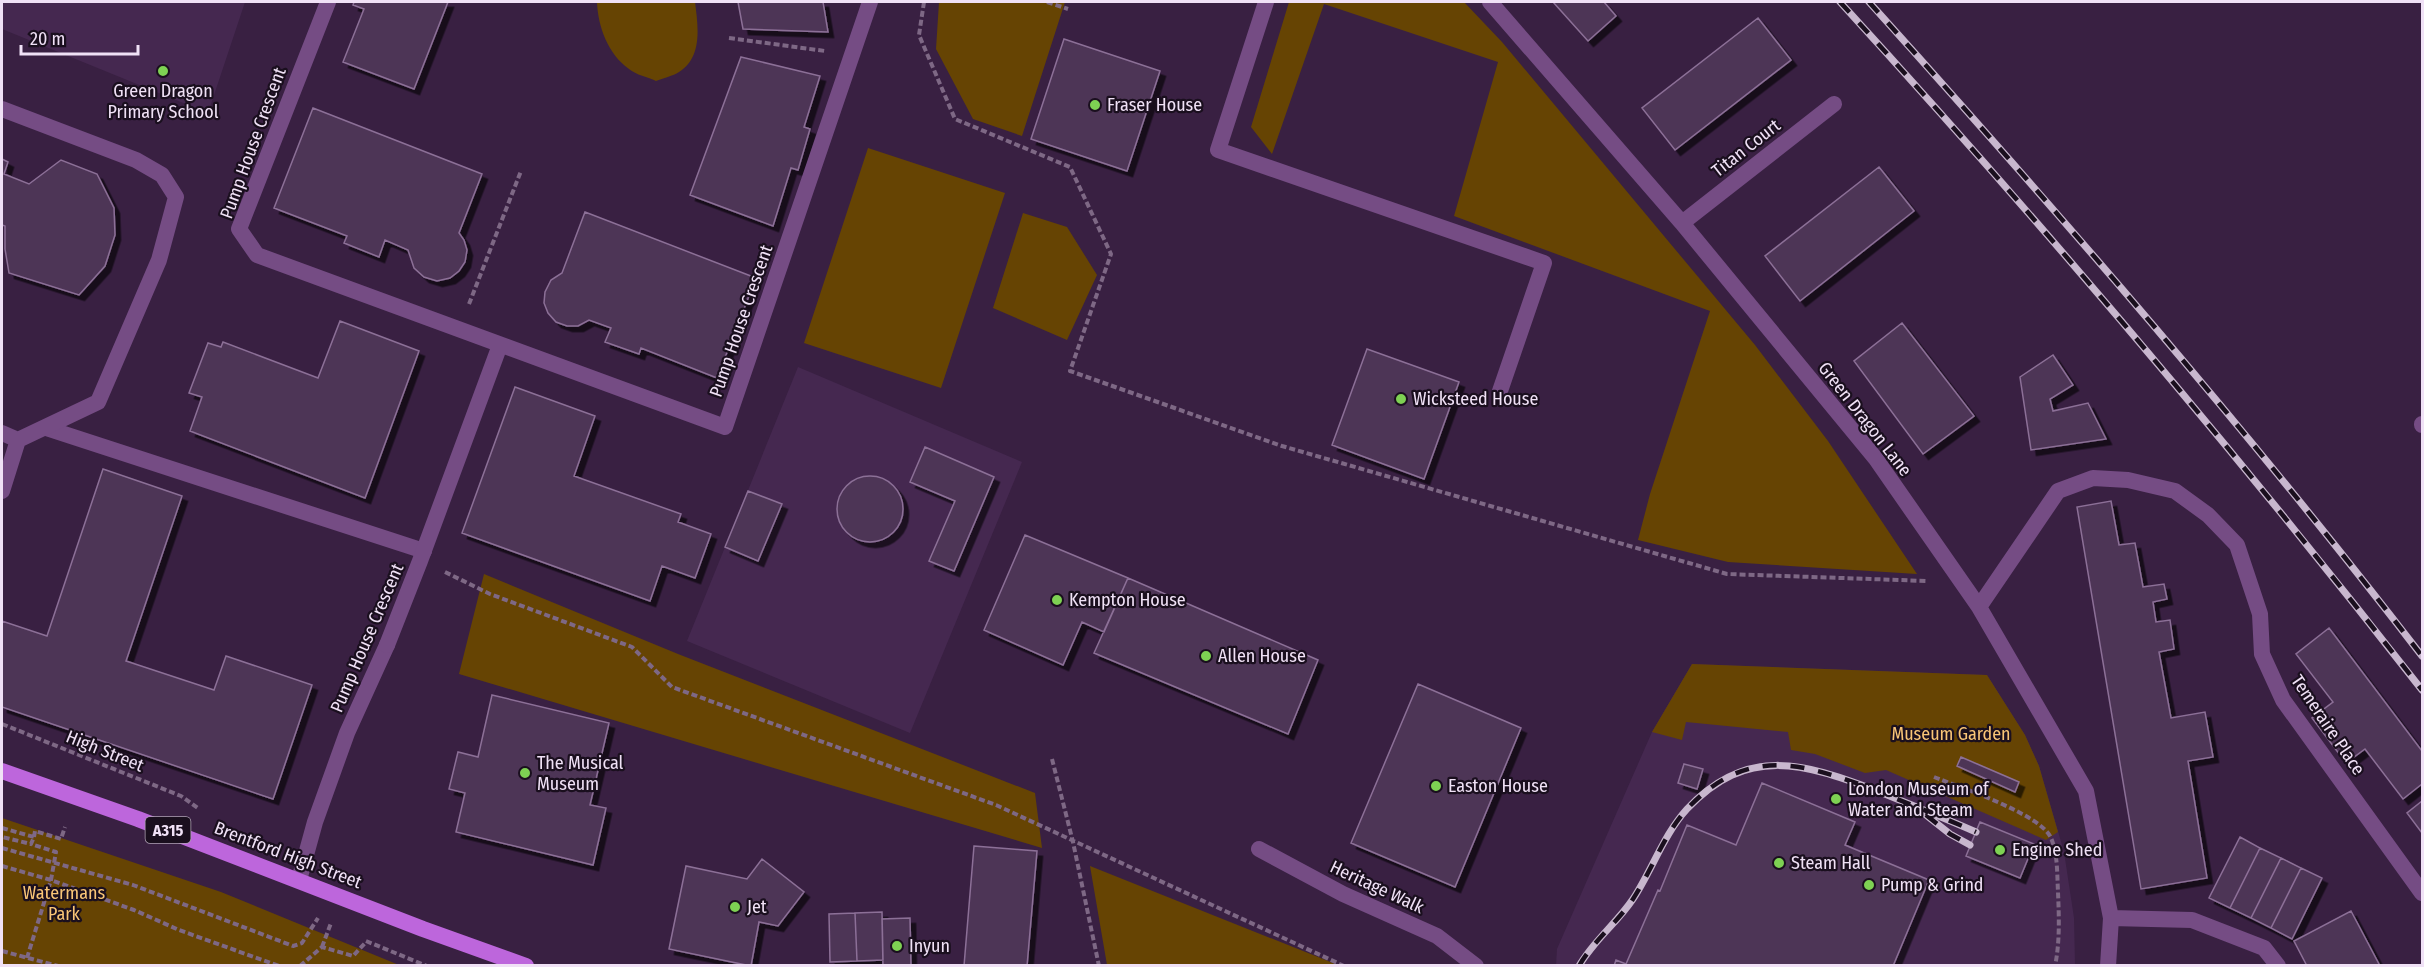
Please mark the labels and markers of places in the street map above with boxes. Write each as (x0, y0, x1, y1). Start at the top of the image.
marker: Green Dragon Primary School (156, 64, 170, 78)
place label: Green Dragon Primary School (108, 80, 219, 123)
place label: Fraser House (1107, 94, 1202, 116)
marker: Fraser House (1088, 98, 1102, 112)
place label: Wicksteed House (1413, 388, 1538, 410)
marker: Wicksteed House (1394, 392, 1408, 406)
place label: Kempton House (1069, 589, 1186, 611)
marker: Kempton House (1050, 593, 1064, 607)
place label: Allen House (1218, 645, 1306, 667)
marker: Allen House (1199, 649, 1213, 663)
place label: The Musical Museum (537, 752, 624, 795)
marker: The Musical Museum (518, 766, 532, 780)
place label: Easton House (1448, 775, 1548, 797)
place label: London Museum of Water and Steam (1848, 778, 1990, 821)
marker: Easton House (1429, 779, 1443, 793)
marker: London Museum of Water and Steam (1829, 792, 1843, 806)
place label: Engine Shed (2012, 839, 2102, 861)
marker: Engine Shed (1993, 843, 2007, 857)
place label: Steam Hall (1791, 852, 1870, 874)
marker: Steam Hall (1772, 856, 1786, 870)
place label: Pump & Grind (1881, 874, 1984, 896)
marker: Pump & Grind (1862, 878, 1876, 892)
place label: Jet (747, 896, 767, 918)
marker: Jet (728, 900, 742, 914)
place label: Inyun (909, 935, 950, 957)
marker: Inyun (890, 939, 904, 953)

